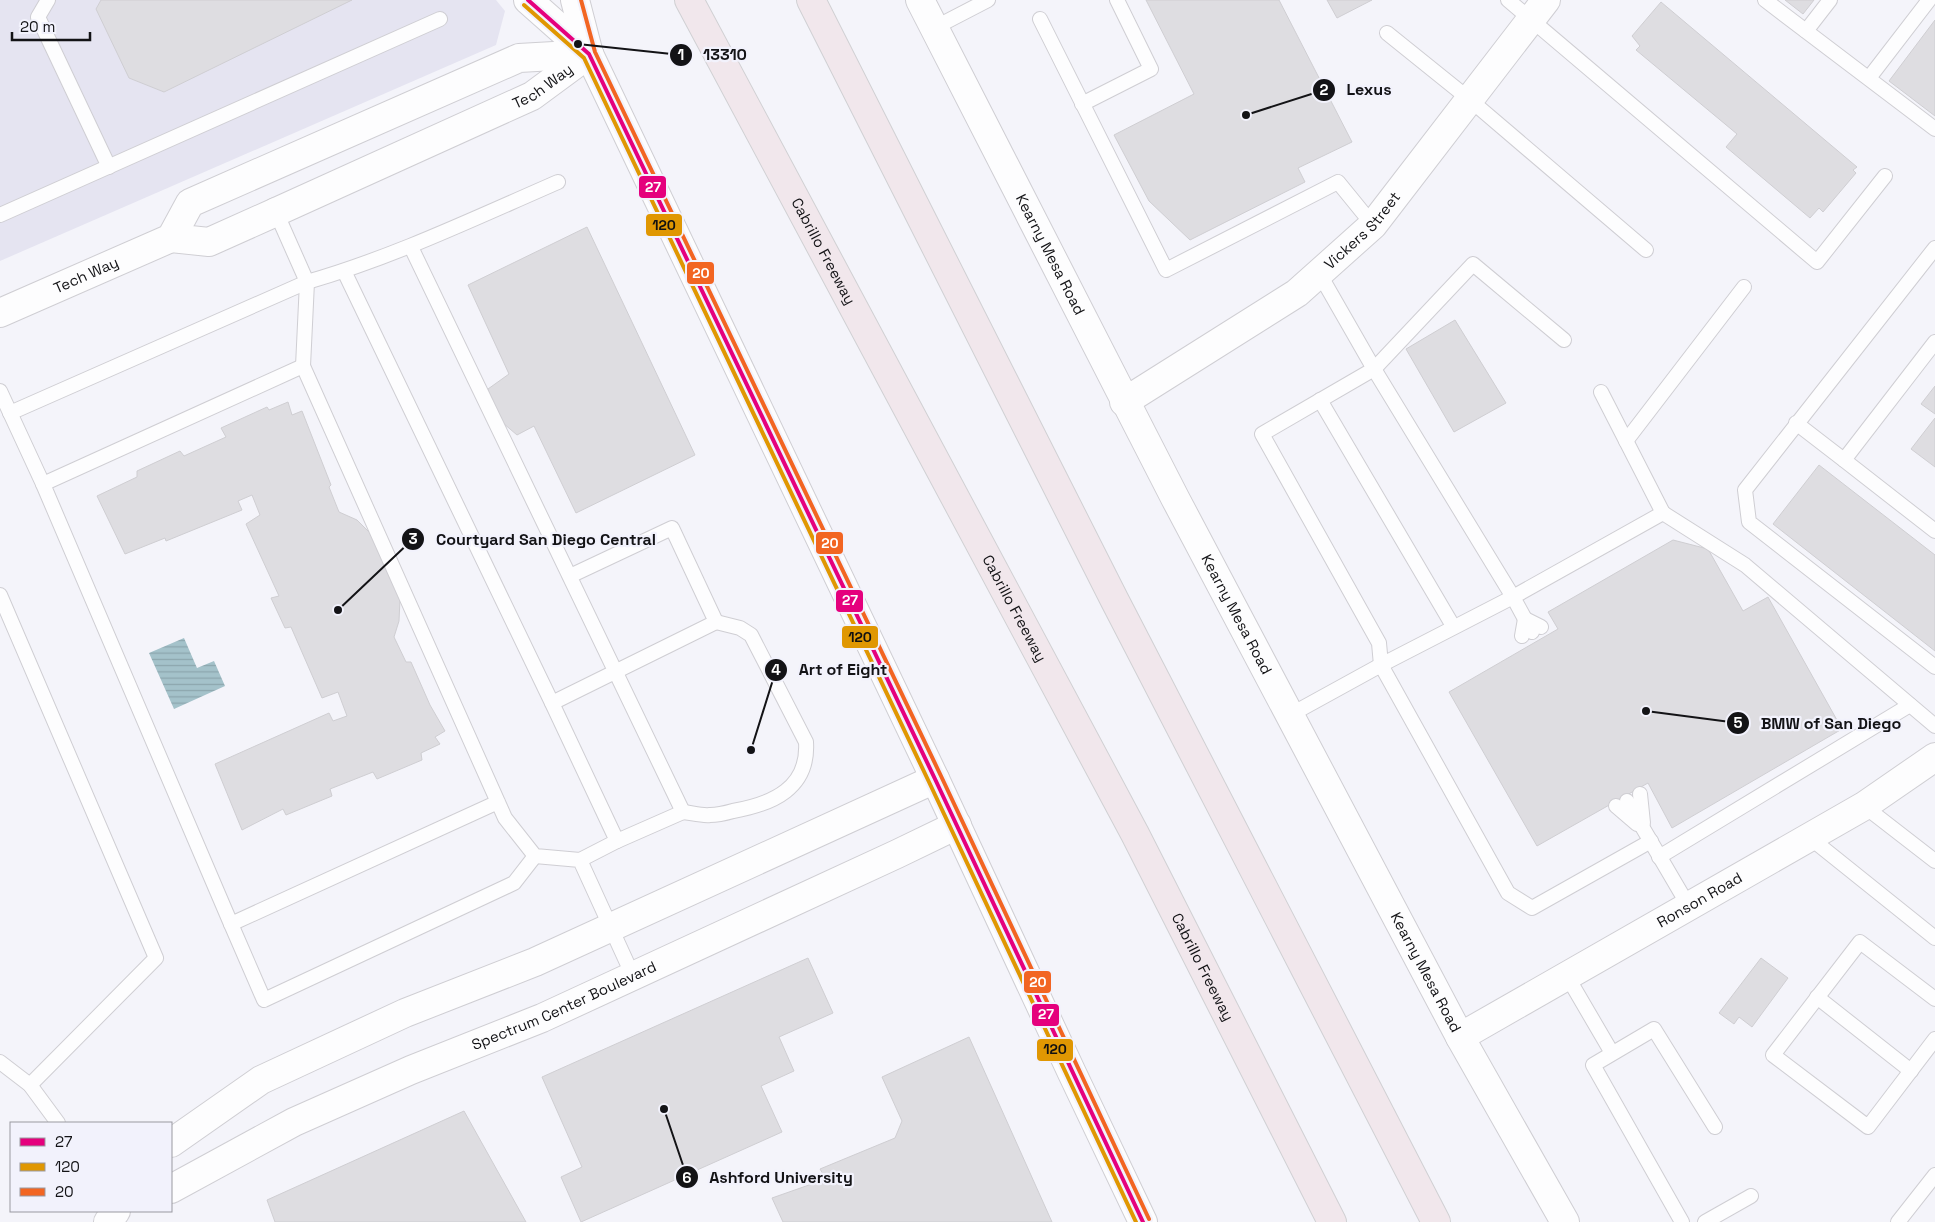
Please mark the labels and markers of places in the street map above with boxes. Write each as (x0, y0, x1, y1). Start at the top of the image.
callout: 13310 (668, 39, 757, 70)
callout: Lexus (1312, 74, 1402, 105)
callout: Courtyard San Diego Central (401, 524, 666, 555)
callout: Art of Eight (764, 654, 898, 685)
callout: BMW of San Diego (1726, 708, 1911, 739)
callout: Ashford University (674, 1162, 863, 1193)

